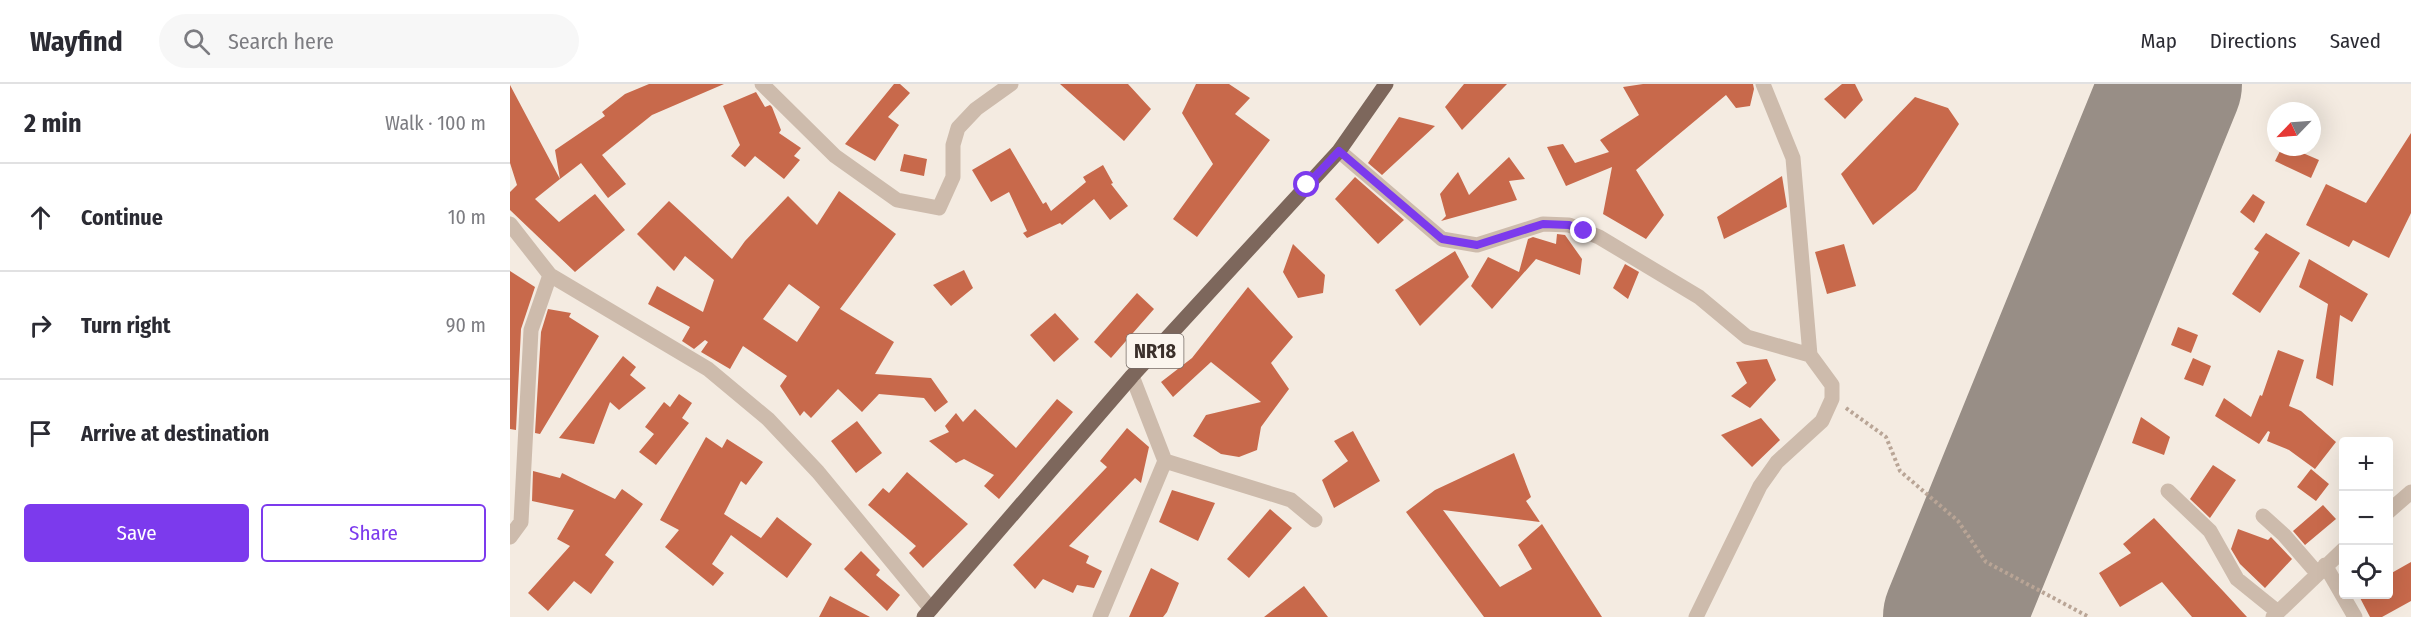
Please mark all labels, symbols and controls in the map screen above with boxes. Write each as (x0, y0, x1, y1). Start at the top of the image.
search box (159, 14, 579, 68)
text: Wayfind (30, 25, 123, 58)
icon: search (180, 25, 213, 58)
text: Search here (228, 28, 334, 55)
text: Map (2140, 28, 2177, 54)
text: Directions (2210, 28, 2297, 54)
text: Saved (2330, 28, 2381, 54)
north arrow (2267, 102, 2321, 156)
text: 2 min (24, 108, 82, 139)
text: Walk · 100 m (385, 111, 486, 135)
route start (1293, 171, 1319, 197)
icon: ahead (24, 201, 57, 234)
text: Continue (81, 204, 163, 231)
text: 10 m (448, 205, 486, 229)
route end (1570, 217, 1596, 243)
icon: right (24, 309, 57, 342)
text: Turn right (81, 312, 170, 339)
text: 90 m (446, 313, 486, 337)
road number: NR18 (1126, 334, 1184, 368)
icon: arrive (24, 417, 57, 450)
text: Arrive at destination (81, 420, 269, 447)
map controls (2339, 437, 2393, 599)
button: + (2339, 437, 2393, 491)
button: − (2339, 491, 2393, 545)
button: Save (24, 504, 249, 562)
button: Share (261, 504, 486, 562)
button: locate (2339, 545, 2393, 599)

